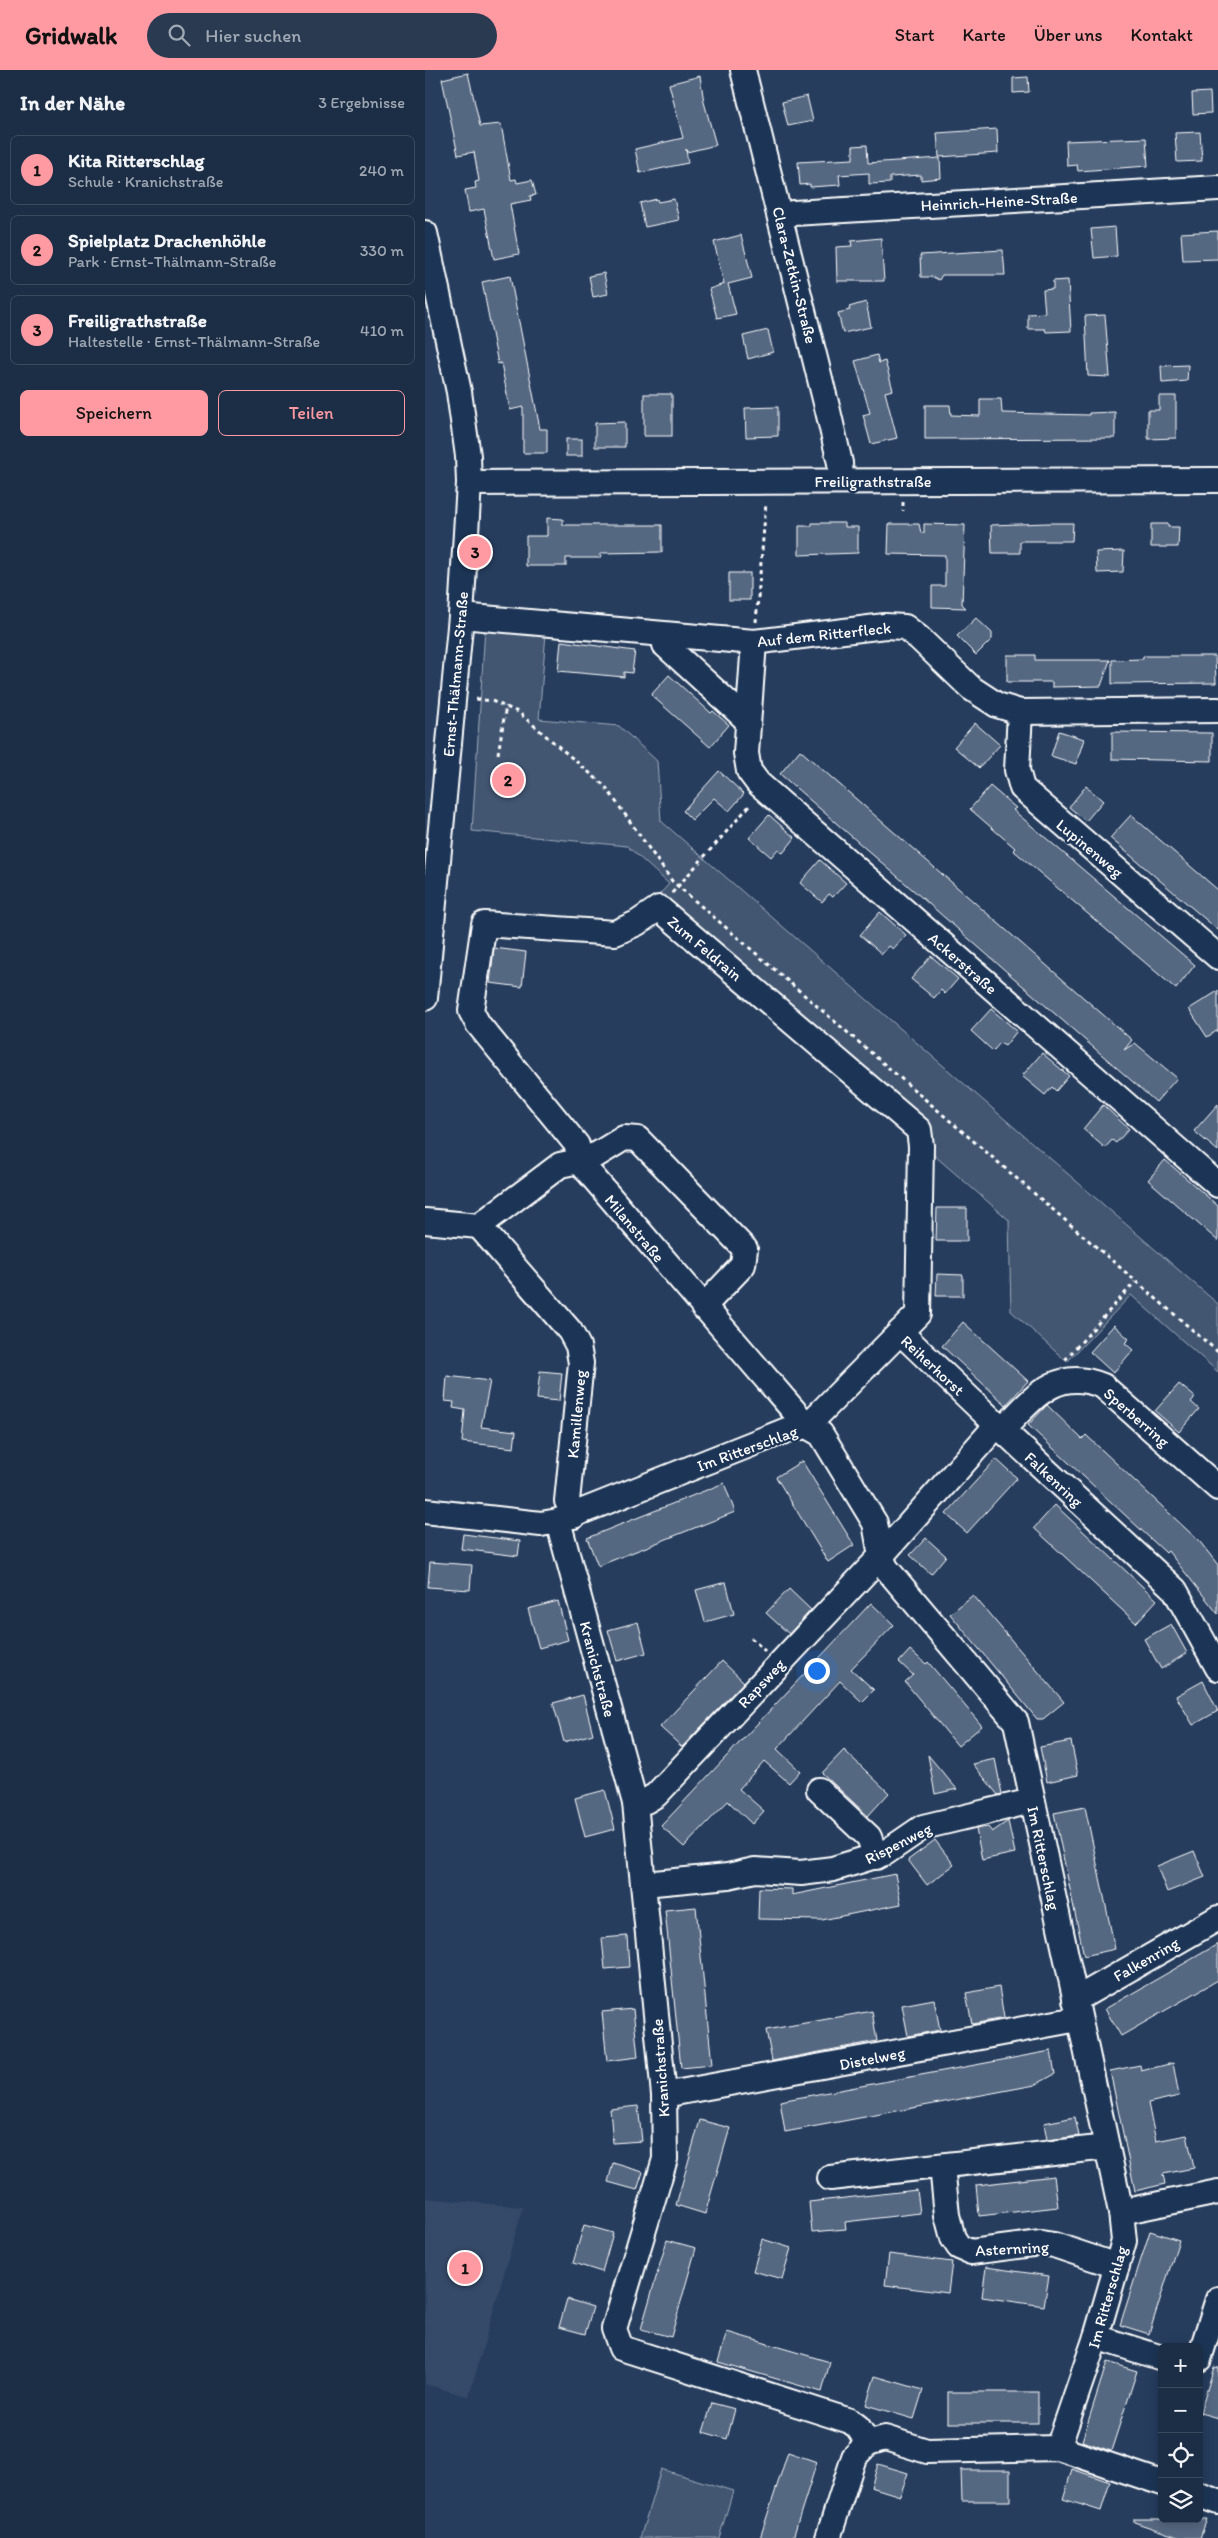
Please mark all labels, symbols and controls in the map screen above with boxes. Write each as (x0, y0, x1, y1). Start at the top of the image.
search box (147, 13, 497, 58)
text: Gridwalk (25, 21, 117, 50)
icon: search (165, 21, 193, 49)
text: Hier suchen (205, 24, 301, 47)
text: Start (895, 24, 934, 46)
text: Karte (962, 24, 1006, 46)
text: Über uns (1034, 24, 1103, 46)
text: Kontakt (1131, 24, 1193, 46)
text: In der Nähe (20, 90, 125, 115)
text: 3 Ergebnisse (318, 93, 405, 112)
text: Kita Ritterschlag (68, 149, 205, 172)
text: 1 (33, 161, 41, 180)
text: 240 m (359, 161, 404, 180)
text: Schule · Kranichstraße (68, 172, 223, 191)
street label: Heinrich-Heine-Straße (920, 188, 1078, 215)
street label: Clara-Zetkin-Straße (768, 205, 821, 346)
text: Spielplatz Drachenhöhle (68, 229, 266, 252)
text: 2 (33, 241, 41, 260)
text: 330 m (360, 241, 404, 260)
text: Park · Ernst-Thälmann-Straße (68, 252, 276, 271)
text: Freiligrathstraße (68, 309, 207, 332)
text: 3 (33, 321, 41, 340)
text: 410 m (360, 321, 404, 340)
text: Haltestelle · Ernst-Thälmann-Straße (68, 332, 320, 351)
button: Speichern (20, 390, 208, 436)
button: Teilen (218, 390, 405, 436)
street label: Freiligrathstraße (815, 472, 932, 491)
pin: 3 (459, 533, 491, 571)
street label: Ernst-Thälmann-Straße (439, 591, 472, 757)
street label: Auf dem Ritterfleck (756, 618, 892, 651)
pin: 2 (492, 761, 524, 799)
street label: Lupinenweg (1052, 815, 1128, 882)
street label: Zum Feldrain (664, 912, 746, 985)
street label: Ackerstraße (924, 928, 1001, 999)
street label: Milanstraße (601, 1191, 668, 1266)
street label: Reiherhorst (897, 1331, 968, 1400)
street label: Kamillenweg (563, 1368, 590, 1459)
street label: Sperberring (1100, 1384, 1174, 1452)
street label: Im Ritterschlag (694, 1421, 801, 1475)
street label: Falkenring (1021, 1448, 1087, 1512)
street label: Kranichstraße (576, 1619, 619, 1719)
street label: Rapsweg (734, 1654, 789, 1712)
your location (804, 1658, 830, 1684)
street label: Im Ritterschlag (1023, 1804, 1064, 1913)
street label: Rispenweg (862, 1818, 935, 1868)
street label: Falkenring (1110, 1933, 1183, 1986)
street label: Kranichstraße (648, 2018, 673, 2118)
street label: Distelweg (838, 2043, 907, 2074)
street label: Asternring (975, 2237, 1050, 2260)
street label: Im Ritterschlag (1084, 2243, 1131, 2351)
pin: 1 (449, 2249, 481, 2287)
map controls (1158, 2343, 1203, 2523)
button: + (1158, 2343, 1203, 2388)
button: − (1158, 2388, 1203, 2433)
button: locate (1158, 2433, 1203, 2478)
button: layers (1158, 2478, 1203, 2523)

